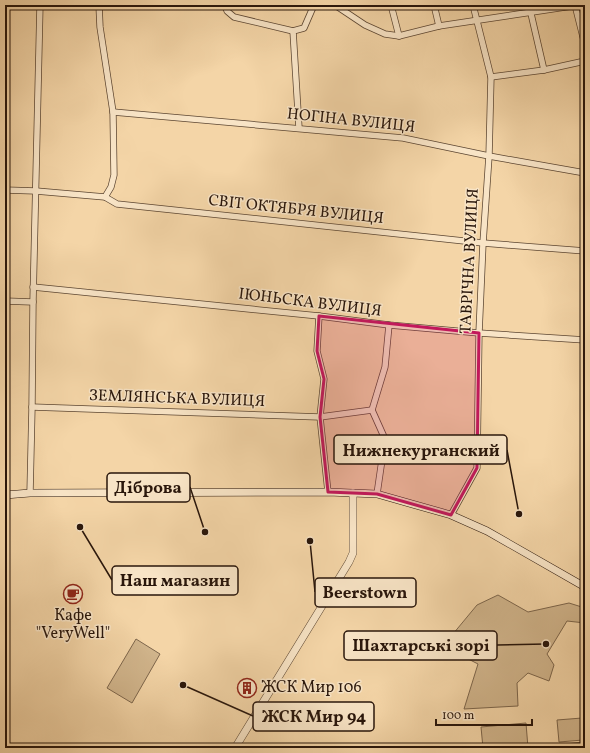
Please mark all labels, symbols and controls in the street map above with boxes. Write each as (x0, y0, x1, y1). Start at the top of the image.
street label: НОГІНА ВУЛИЦЯ (286, 103, 416, 139)
street label: ТАВРІЧНА ВУЛИЦЯ (455, 188, 485, 334)
street label: СВІТ ОКТЯБРЯ ВУЛИЦЯ (207, 190, 385, 230)
street label: IЮНЬСКА ВУЛИЦЯ (237, 283, 383, 323)
street label: ЗЕМЛЯНСЬКА ВУЛИЦЯ (88, 385, 266, 413)
callout: Нижнекурганский (334, 435, 507, 464)
text: Нижнекурганский (342, 440, 500, 463)
callout: Діброва (107, 473, 190, 502)
text: Діброва (114, 477, 182, 500)
callout: Наш магазин (112, 566, 238, 595)
text: Наш магазин (120, 570, 230, 593)
callout: Beerstown (315, 578, 416, 607)
text: Beerstown (323, 582, 407, 605)
cafe icon: Кафе "VeryWell" (62, 583, 84, 605)
place label: Кафе "VeryWell" (36, 605, 110, 645)
callout: Шахтарські зорі (344, 631, 497, 660)
text: Шахтарські зорі (352, 635, 490, 658)
building icon: ЖСК Мир 106 (236, 677, 258, 699)
place label: ЖСК Мир 106 (261, 677, 362, 699)
scale bar (436, 701, 532, 727)
callout: ЖСК Мир 94 (253, 702, 374, 731)
text: ЖСК Мир 94 (262, 706, 366, 729)
text: 100 m (442, 708, 475, 724)

